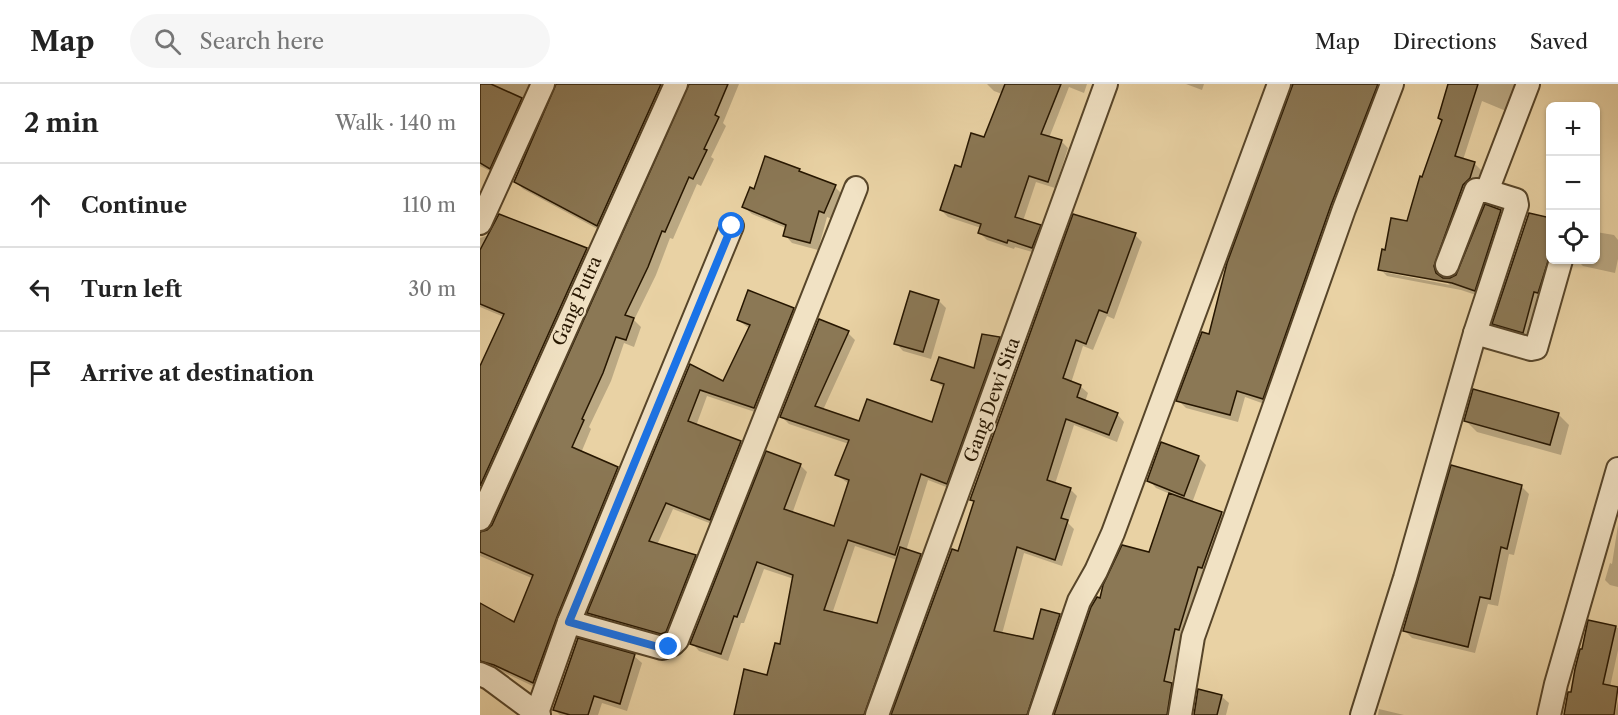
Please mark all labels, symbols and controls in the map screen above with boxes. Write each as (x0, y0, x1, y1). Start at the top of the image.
search box (130, 14, 550, 68)
text: Map (30, 24, 94, 58)
icon: search (151, 25, 184, 58)
text: Search here (199, 28, 324, 55)
text: Map (1315, 29, 1360, 54)
text: Directions (1393, 29, 1497, 54)
text: Saved (1530, 29, 1588, 54)
map controls (1546, 102, 1600, 264)
button: + (1546, 102, 1600, 156)
text: 2 min (24, 107, 99, 139)
text: Walk · 140 m (335, 111, 456, 135)
button: − (1546, 156, 1600, 210)
icon: ahead (24, 189, 57, 222)
text: Continue (81, 192, 187, 219)
text: 110 m (403, 193, 456, 217)
button: locate (1546, 210, 1600, 264)
route start (718, 212, 744, 238)
street label: Gang Putra (547, 252, 607, 349)
icon: left (24, 273, 57, 306)
text: Turn left (81, 276, 182, 303)
text: 30 m (408, 277, 456, 301)
street label: Gang Dewi Sita (959, 334, 1025, 465)
icon: arrive (24, 357, 57, 390)
text: Arrive at destination (81, 360, 314, 387)
route end (655, 633, 681, 659)

